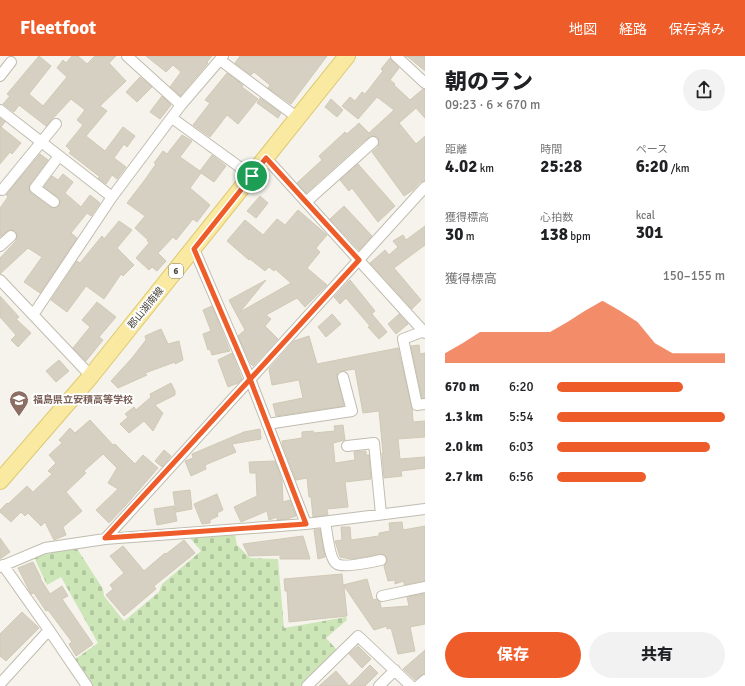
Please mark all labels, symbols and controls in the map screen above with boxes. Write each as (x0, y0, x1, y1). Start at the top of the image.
text: Fleetfoot (20, 16, 96, 40)
text: 地図 (569, 21, 597, 38)
text: 経路 (619, 21, 647, 38)
text: 保存済み (669, 21, 725, 38)
text: 朝のラン (445, 68, 533, 95)
button: share (683, 69, 725, 111)
text: 09:23 · 6 × 670 m (445, 97, 540, 113)
text: 距離 (445, 143, 467, 156)
text: 時間 (540, 143, 562, 156)
text: ペース (636, 143, 668, 156)
text: 4.02 (445, 156, 477, 177)
text: 25:28 (540, 156, 582, 177)
text: 6:20 (636, 156, 668, 177)
pin (235, 159, 269, 193)
text: km (477, 162, 494, 175)
text: /km (668, 162, 690, 175)
icon: arrive (241, 165, 263, 187)
text: kcal (636, 209, 655, 222)
text: 獲得標高 (445, 211, 489, 224)
text: 心拍数 (540, 211, 573, 224)
text: 301 (636, 222, 663, 243)
text: 30 (445, 224, 463, 245)
text: 138 (540, 224, 568, 245)
text: m (463, 230, 475, 243)
text: bpm (568, 230, 591, 243)
road number: 6 (169, 264, 183, 278)
text: 150–155 m (663, 268, 725, 284)
text: 獲得標高 (445, 271, 497, 287)
street label: 郡山湖南線 (126, 285, 166, 331)
text: 670 m (445, 379, 479, 395)
text: 6:20 (509, 379, 534, 395)
school or university icon: 福島県立安積高等学校 (8, 389, 30, 417)
place label: 福島県立安積高等学校 (33, 394, 133, 406)
text: 1.3 km (445, 409, 483, 425)
text: 5:54 (509, 409, 534, 425)
text: 2.0 km (445, 439, 483, 455)
text: 6:03 (509, 439, 534, 455)
text: 2.7 km (445, 469, 483, 485)
text: 6:56 (509, 469, 534, 485)
button: 保存 (445, 632, 581, 678)
button: 共有 (589, 632, 725, 678)

